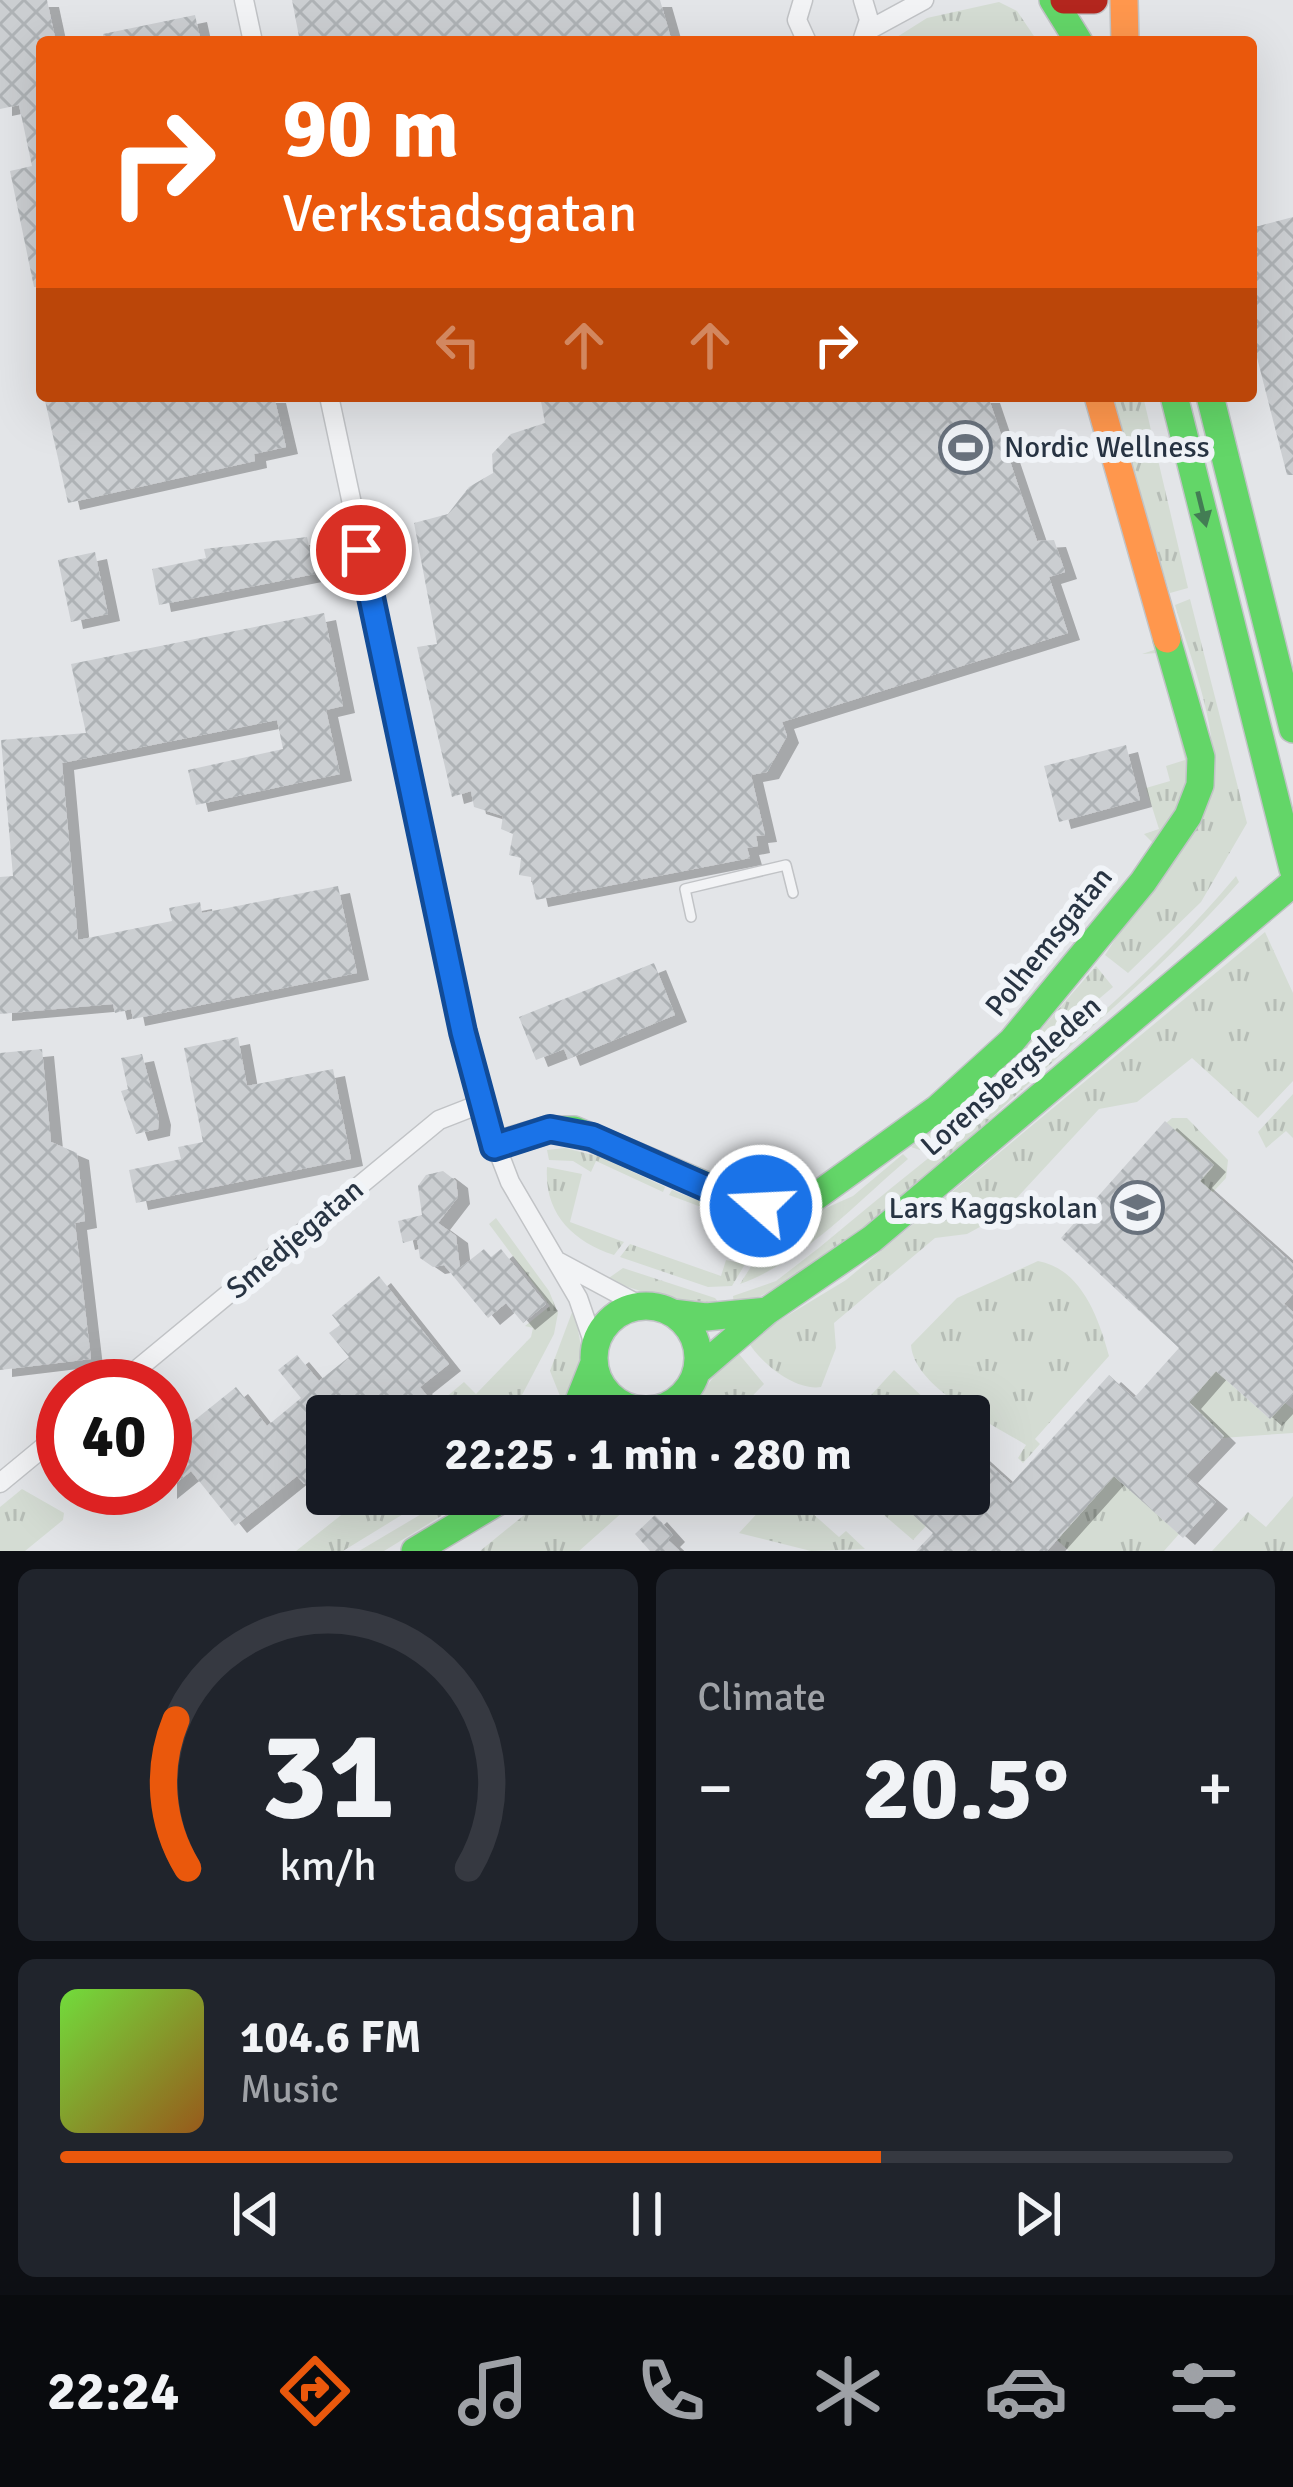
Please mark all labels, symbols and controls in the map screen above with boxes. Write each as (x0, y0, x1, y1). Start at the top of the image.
text: 90 m (282, 77, 459, 181)
icon: right (84, 84, 240, 240)
text: Verkstadsgatan (282, 180, 637, 247)
icon: left (425, 312, 491, 378)
icon: ahead (551, 312, 617, 378)
icon: ahead (677, 312, 743, 378)
icon: right (803, 312, 869, 378)
sports icon: Nordic Wellness (937, 419, 993, 475)
place label: Nordic Wellness (1004, 429, 1210, 466)
one-way arrow (1193, 491, 1212, 528)
pin (310, 499, 412, 601)
icon: arrive (328, 517, 394, 583)
street label: Polhemsgatan (977, 860, 1121, 1024)
street label: Lorensbergsleden (913, 988, 1109, 1164)
position arrow (698, 1143, 824, 1269)
street label: Smedjegatan (219, 1171, 371, 1307)
school or university icon: Lars Kaggskolan (1109, 1180, 1165, 1236)
place label: Lars Kaggskolan (888, 1190, 1098, 1227)
speed limit sign: 40 (36, 1359, 192, 1515)
text: 22:25 · 1 min · 280 m (444, 1427, 852, 1482)
text: Climate (698, 1673, 826, 1721)
text: 31 (260, 1700, 395, 1853)
text: 20.5° (861, 1733, 1069, 1844)
text: − (698, 1748, 733, 1829)
text: + (1197, 1748, 1233, 1829)
text: km/h (279, 1840, 376, 1893)
text: 104.6 FM (240, 2010, 422, 2065)
text: Music (240, 2065, 339, 2113)
icon: previous (223, 2181, 289, 2247)
icon: pause (614, 2181, 680, 2247)
icon: next (1005, 2181, 1071, 2247)
icon: directions (273, 2349, 357, 2433)
icon: music (451, 2349, 535, 2433)
icon: phone (629, 2349, 713, 2433)
icon: climate (806, 2349, 890, 2433)
icon: car (984, 2349, 1068, 2433)
icon: filters (1162, 2349, 1246, 2433)
text: 22:24 (47, 2358, 179, 2425)

